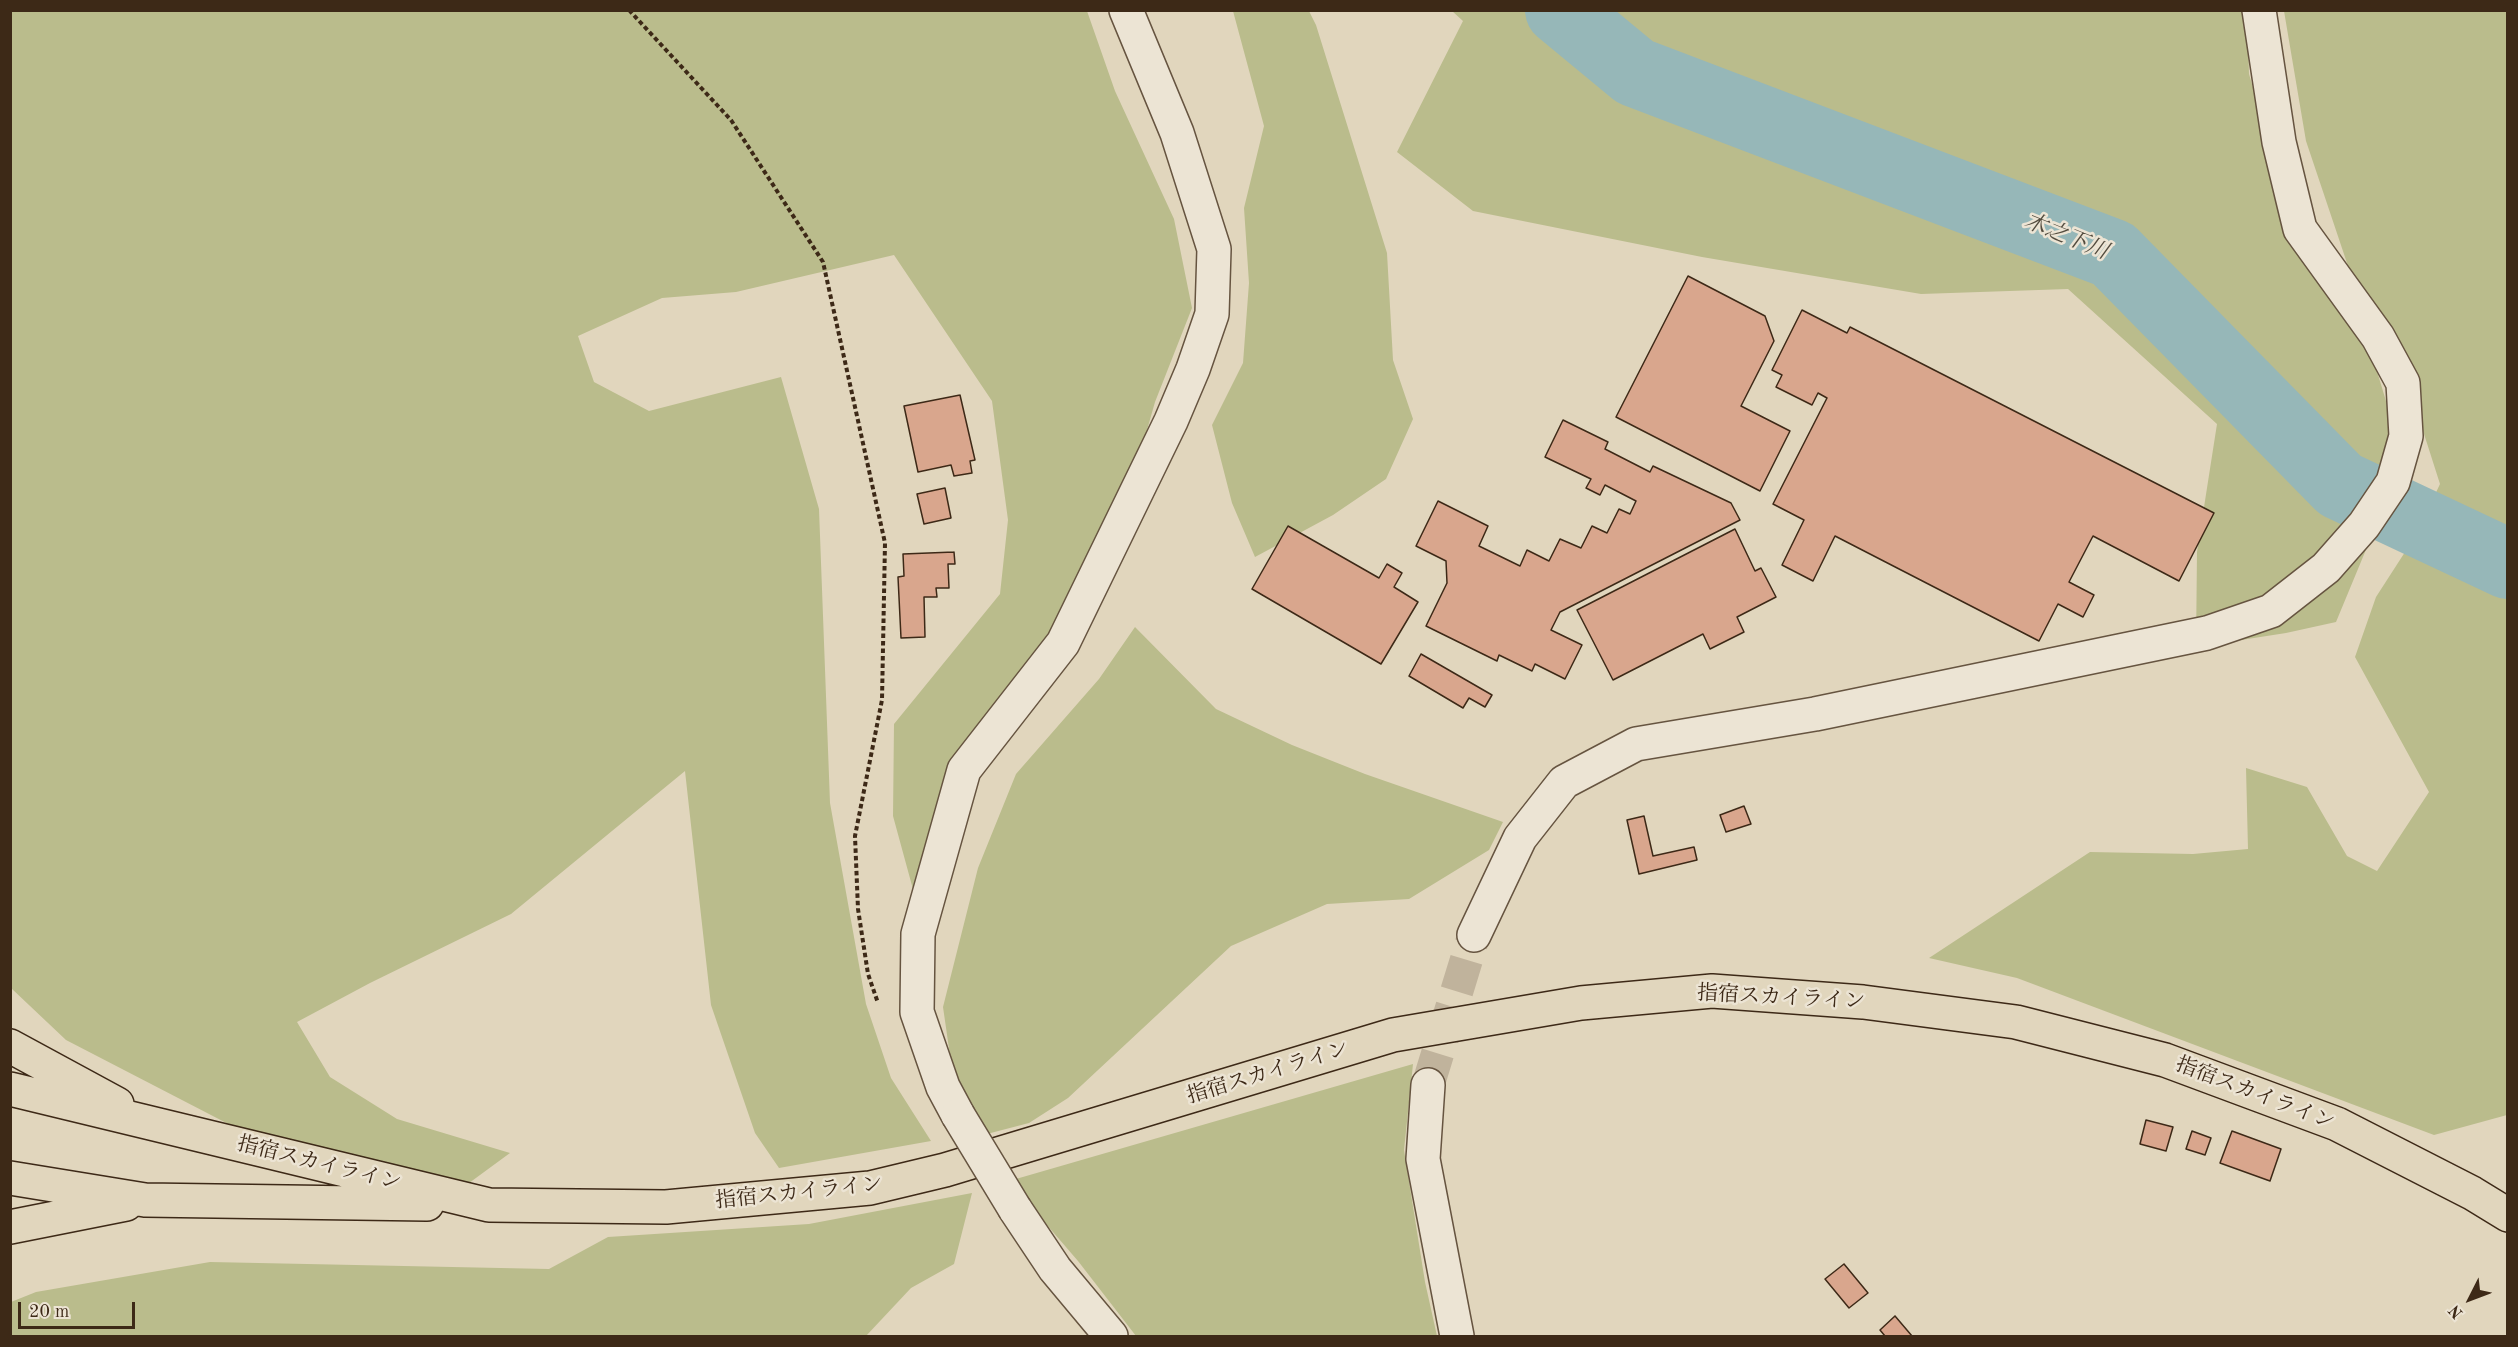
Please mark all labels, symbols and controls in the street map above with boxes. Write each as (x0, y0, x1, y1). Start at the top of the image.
water label: 木之下川 (2020, 208, 2112, 266)
street label: 指宿スカイライン (1696, 981, 1866, 1015)
street label: 指宿スカイライン (1184, 1036, 1352, 1110)
street label: 指宿スカイライン (2172, 1052, 2338, 1136)
street label: 指宿スカイライン (234, 1131, 404, 1197)
street label: 指宿スカイライン (714, 1172, 884, 1214)
north arrow (2440, 1269, 2500, 1329)
scale bar (21, 1290, 138, 1328)
text: N (2447, 1301, 2467, 1321)
text: 20 m (29, 1303, 69, 1321)

